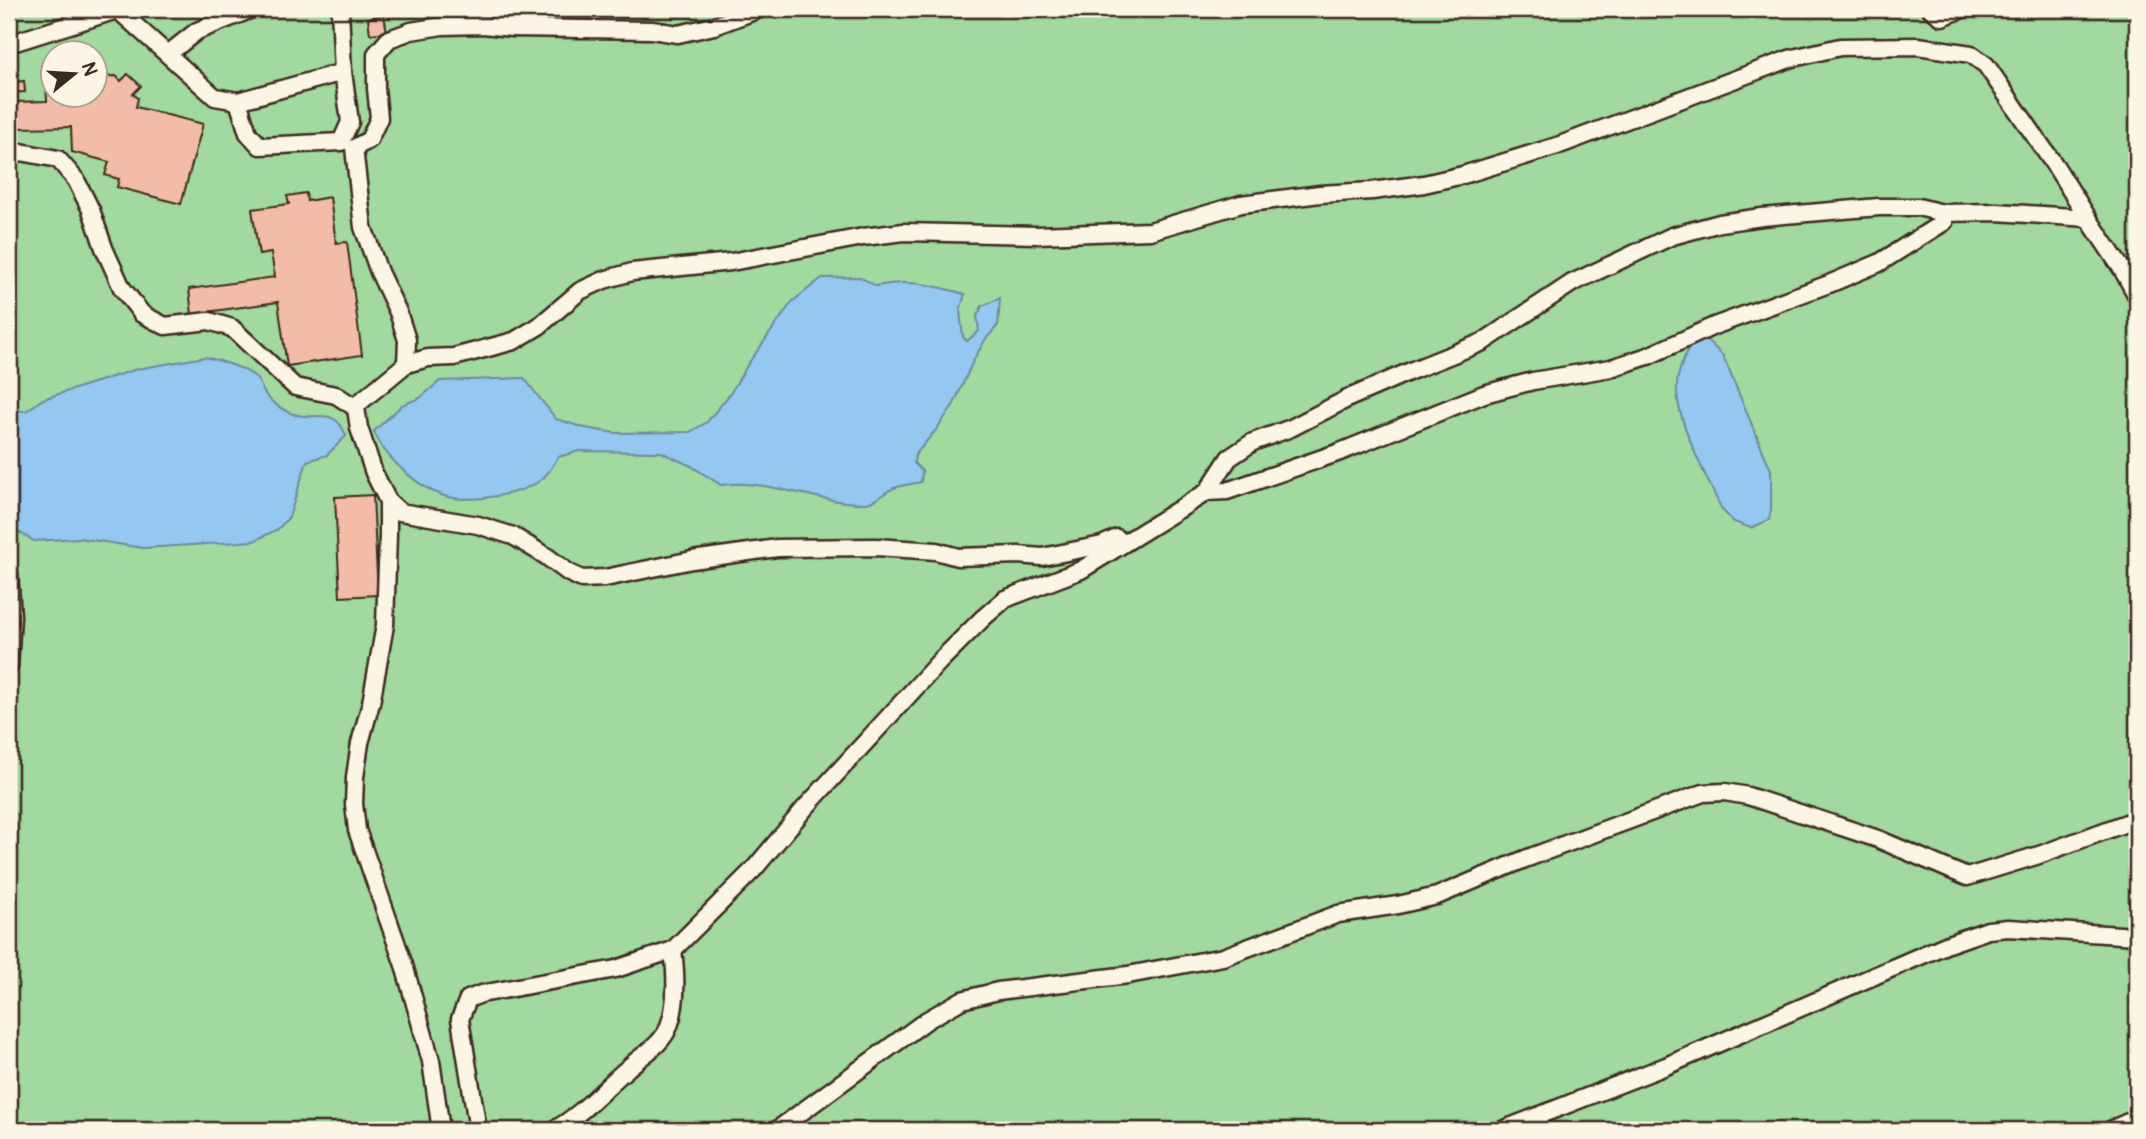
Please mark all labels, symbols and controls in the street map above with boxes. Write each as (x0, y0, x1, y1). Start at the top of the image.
north arrow (38, 38, 108, 108)
text: N (76, 59, 103, 79)

